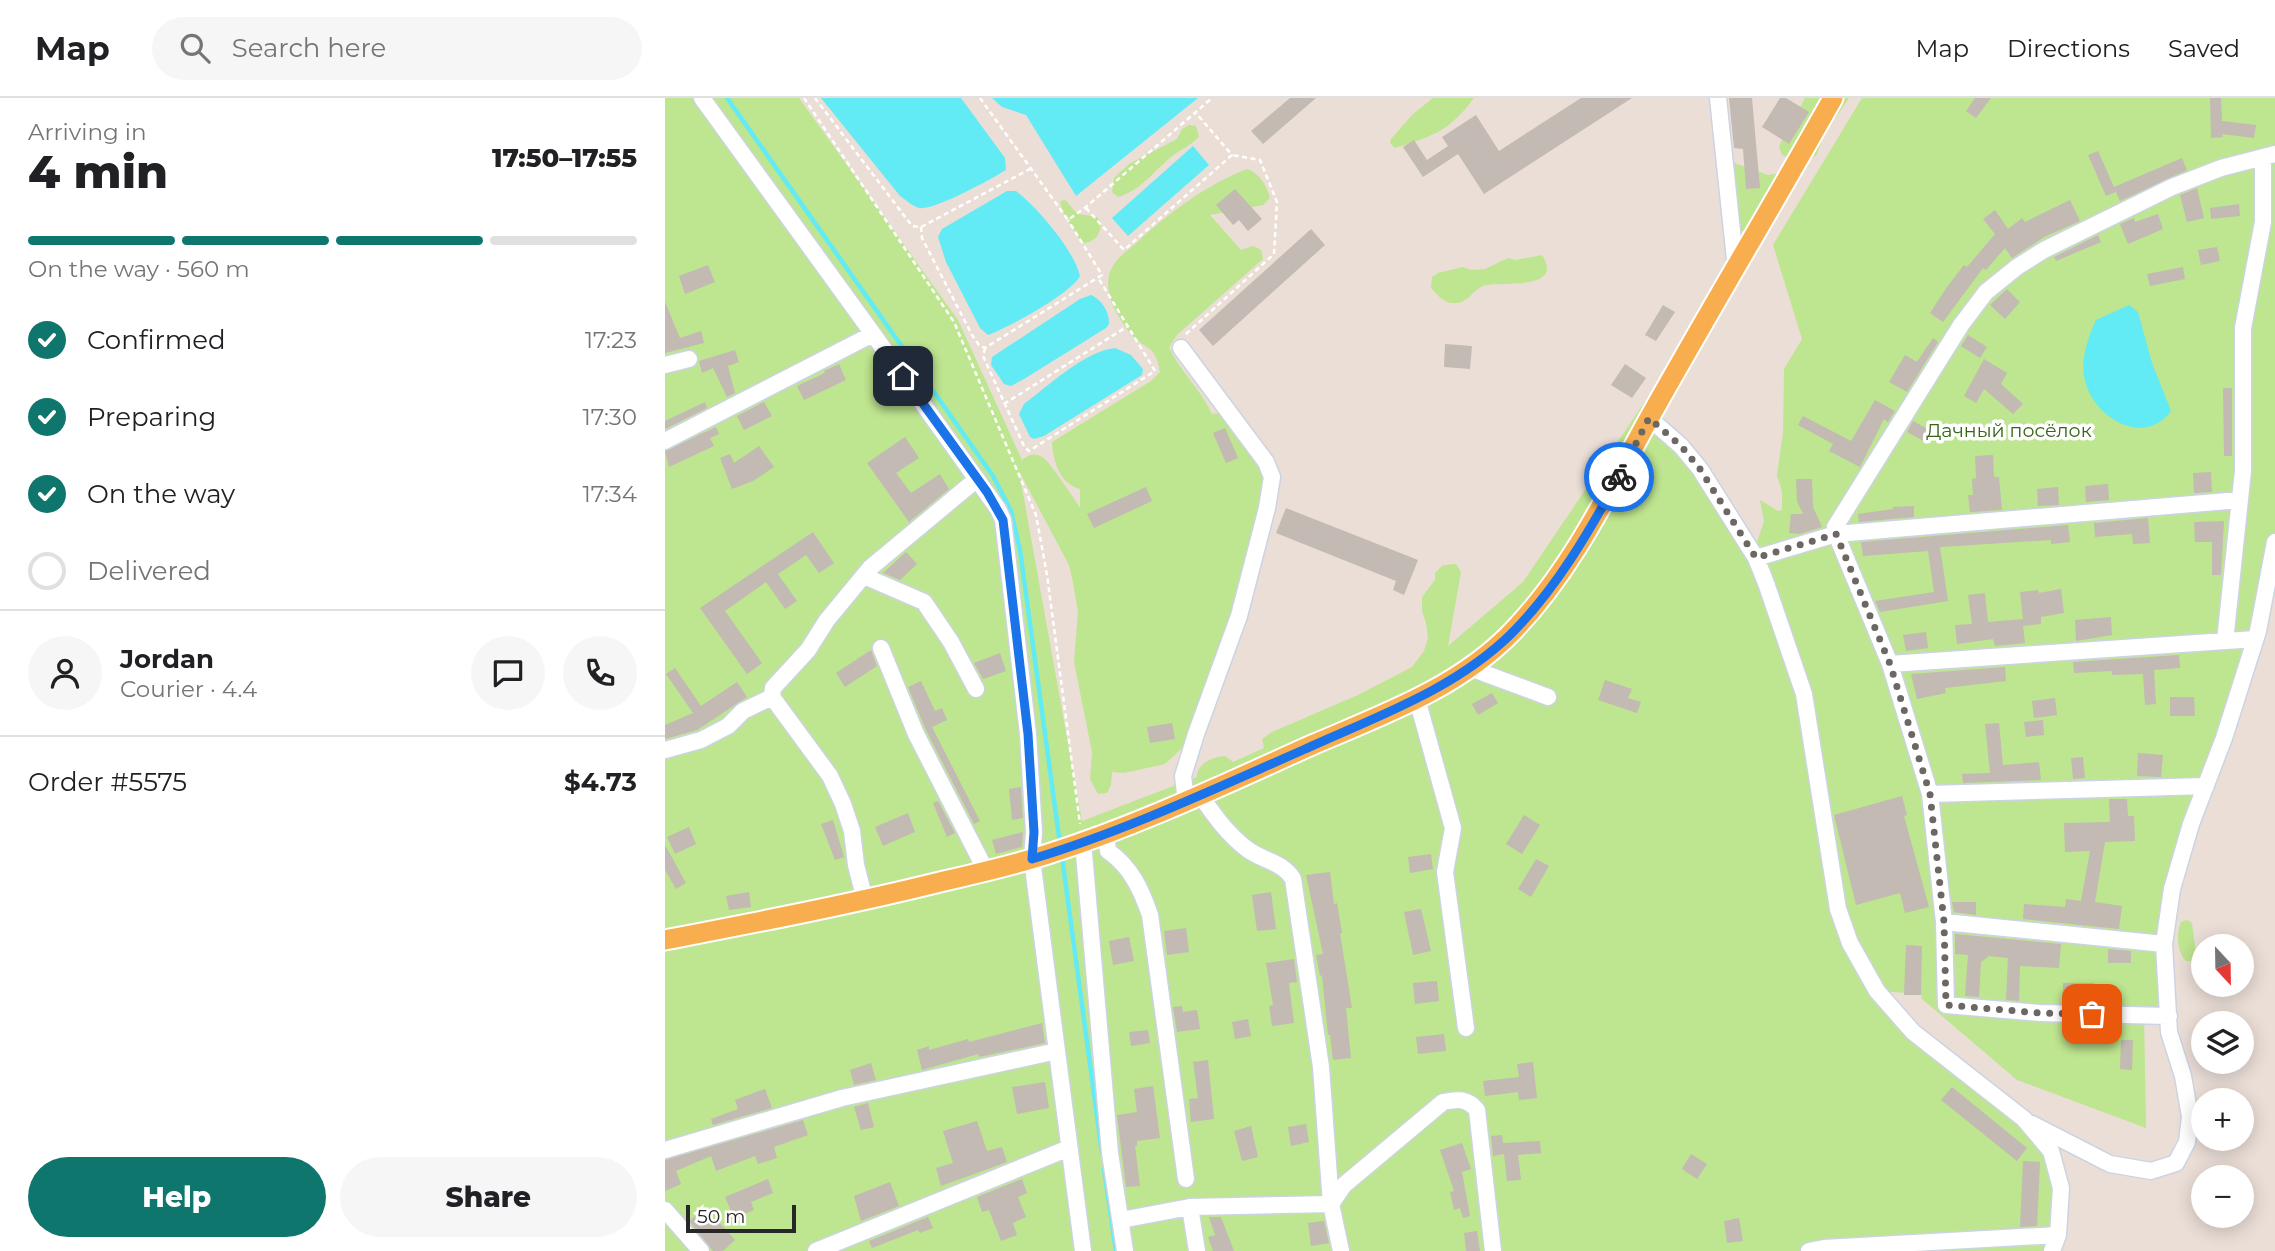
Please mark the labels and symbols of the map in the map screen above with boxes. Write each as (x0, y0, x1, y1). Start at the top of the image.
pin (873, 346, 933, 406)
park label: Дачный посёлок (1926, 419, 2092, 442)
courier (1584, 442, 1654, 512)
north arrow (2191, 934, 2254, 998)
pin (2062, 984, 2122, 1044)
scale bar (686, 1202, 796, 1234)

